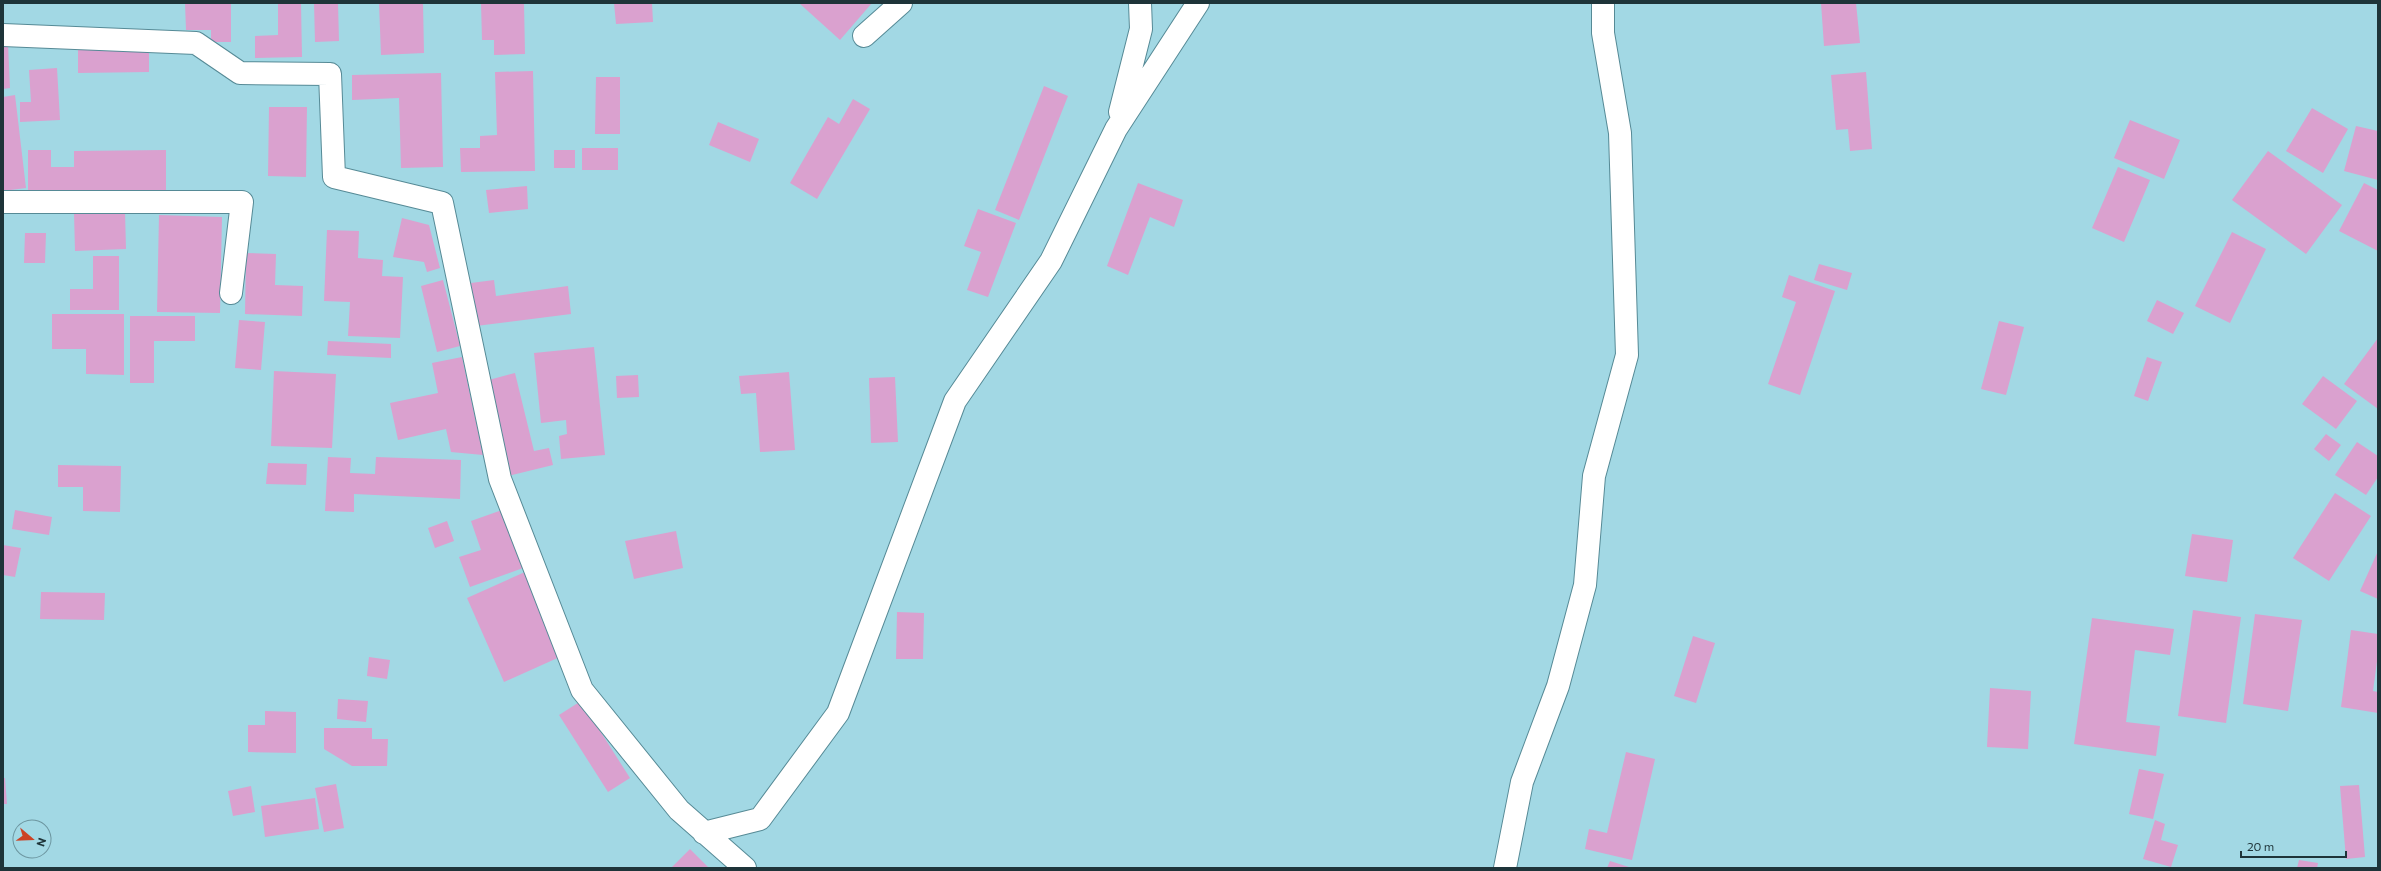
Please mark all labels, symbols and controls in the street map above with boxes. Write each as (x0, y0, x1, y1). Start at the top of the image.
north arrow (12, 819, 52, 859)
scale bar (2241, 833, 2346, 859)
text: N (34, 836, 49, 848)
text: 20 m (2247, 839, 2274, 853)

